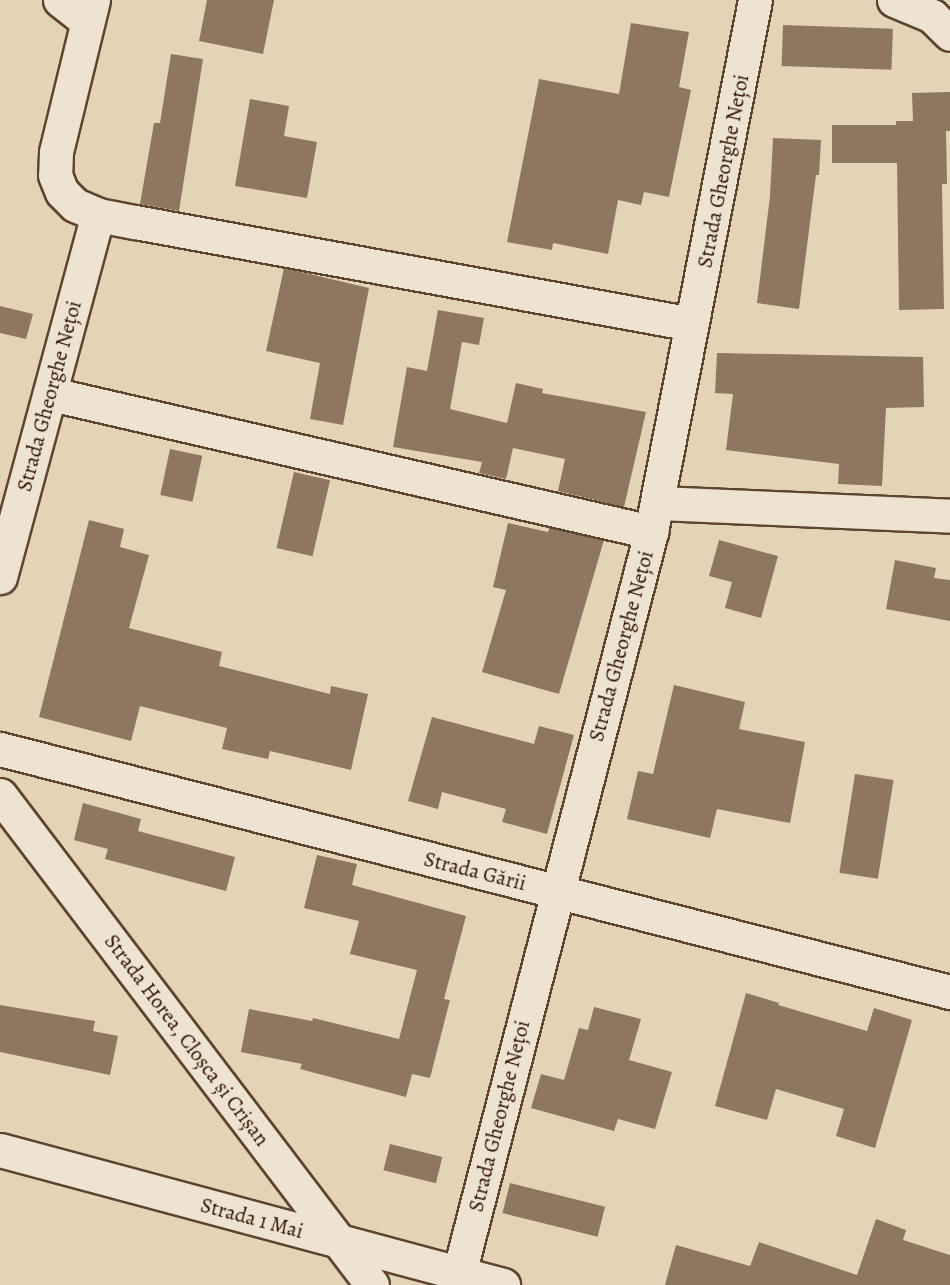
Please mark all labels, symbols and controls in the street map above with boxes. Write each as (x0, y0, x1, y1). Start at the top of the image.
street label: Strada Gheorghe Nețoi (692, 72, 754, 270)
street label: Strada Gheorghe Nețoi (11, 298, 87, 494)
street label: Strada Gheorghe Nețoi (583, 548, 659, 744)
street label: Strada Gării (421, 846, 529, 896)
street label: Strada Horea, Cloșca și Crișan (99, 929, 275, 1151)
street label: Strada Gheorghe Nețoi (463, 1018, 535, 1214)
street label: Strada 1 Mai (198, 1192, 306, 1244)

